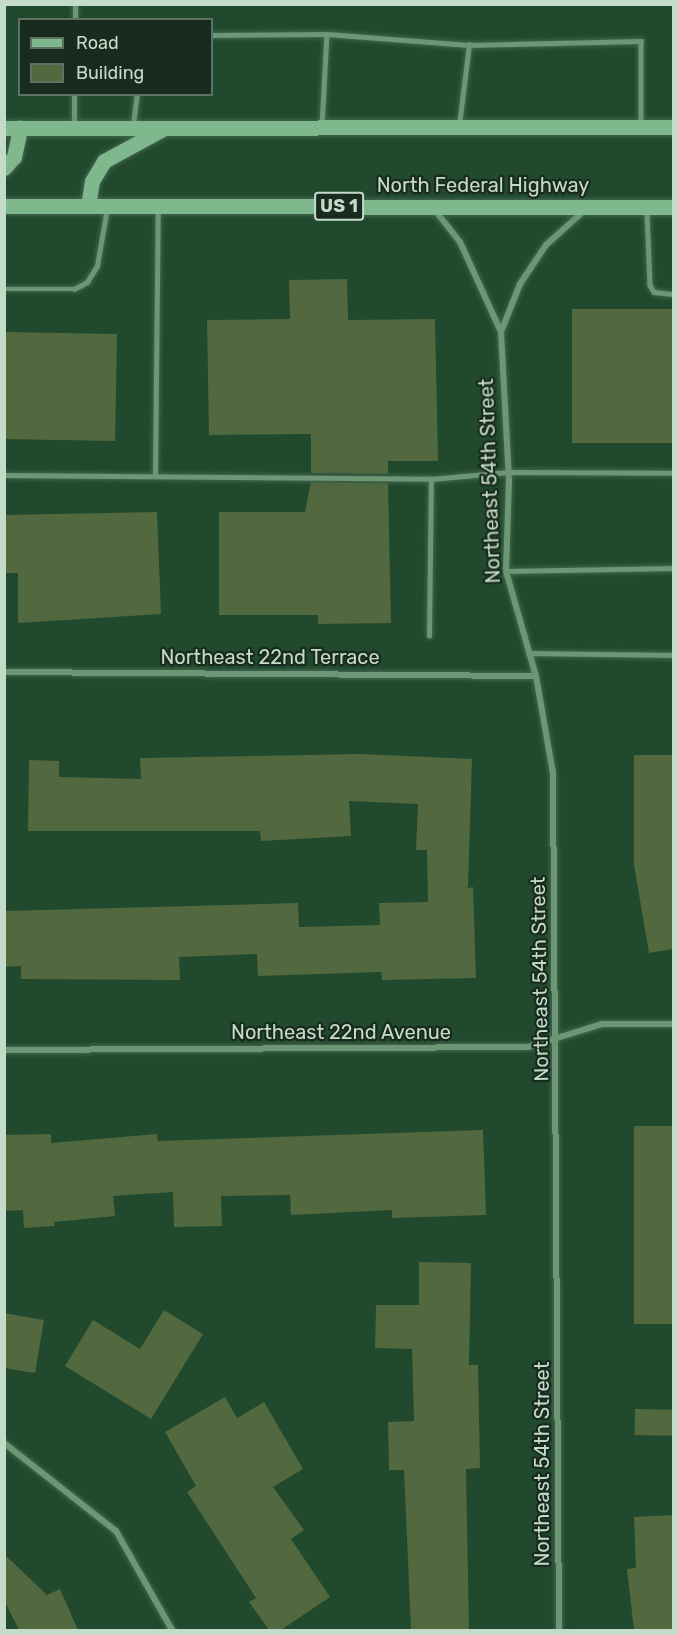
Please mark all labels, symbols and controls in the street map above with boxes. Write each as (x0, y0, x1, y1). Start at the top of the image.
legend (18, 18, 213, 96)
text: Road (76, 32, 119, 54)
text: Building (76, 62, 144, 84)
street label: North Federal Highway (377, 173, 589, 197)
road number: US 1 (314, 191, 364, 221)
street label: Northeast 54th Street (474, 378, 506, 584)
street label: Northeast 22nd Terrace (160, 645, 380, 669)
street label: Northeast 54th Street (526, 876, 554, 1082)
street label: Northeast 22nd Avenue (231, 1020, 451, 1044)
street label: Northeast 54th Street (530, 1361, 554, 1567)

